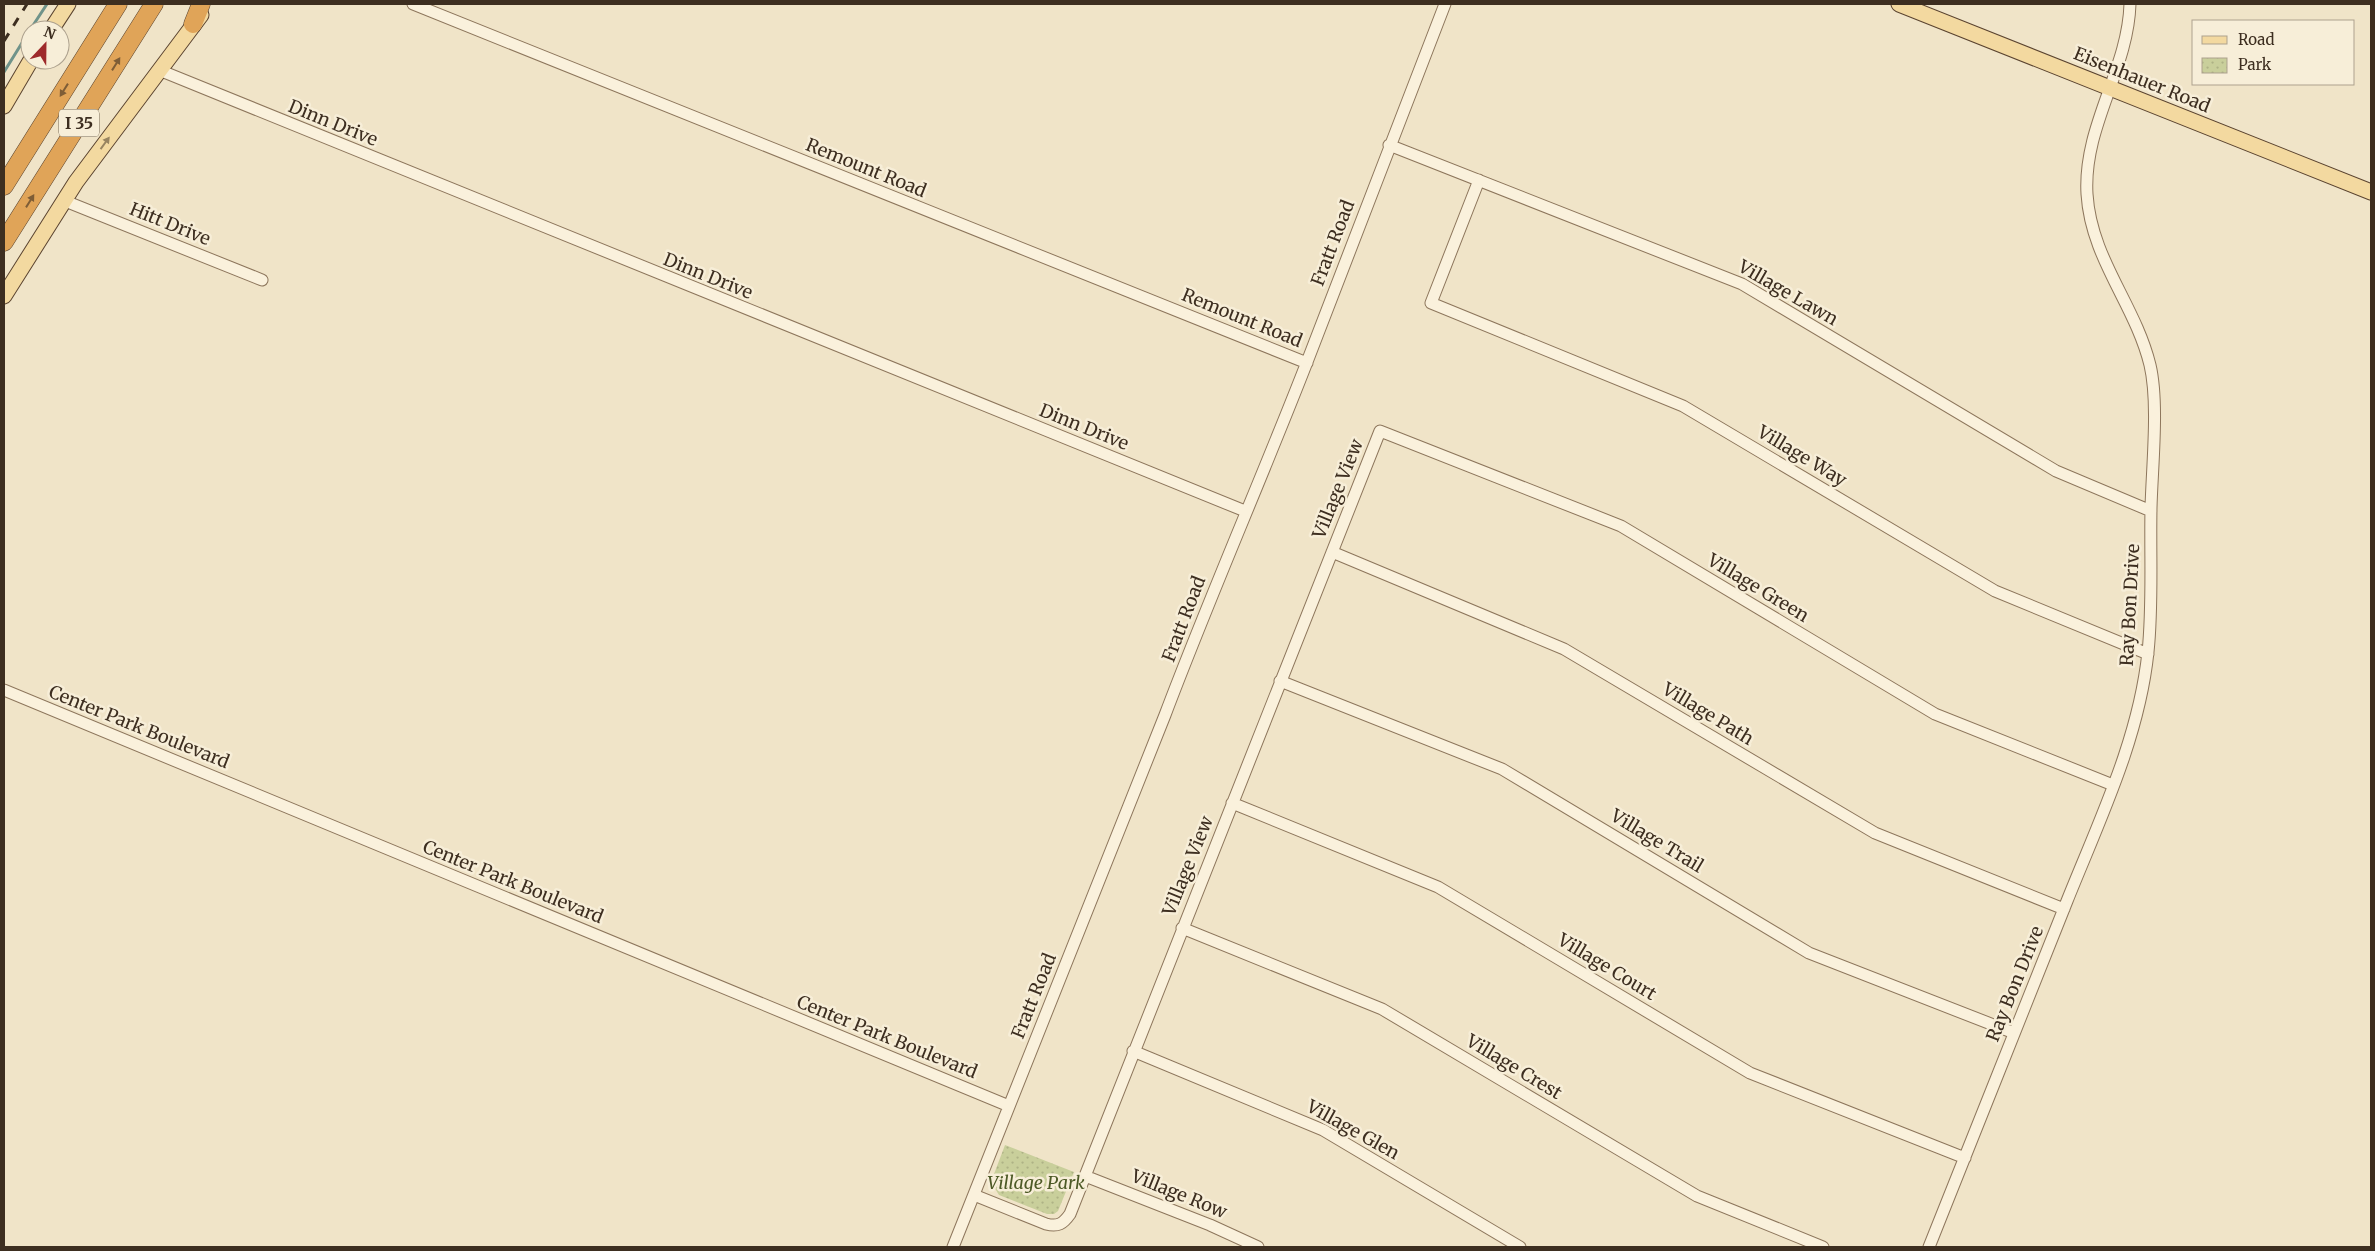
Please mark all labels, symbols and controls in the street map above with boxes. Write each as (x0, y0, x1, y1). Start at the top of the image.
north arrow (20, 20, 70, 70)
legend (2192, 20, 2355, 85)
text: N (41, 23, 58, 43)
text: Road (2238, 30, 2274, 49)
street label: Eisenhauer Road (2070, 42, 2214, 117)
text: Park (2238, 55, 2272, 74)
one-way arrow (112, 57, 121, 70)
one-way arrow (60, 83, 69, 96)
street label: Dinn Drive (285, 94, 381, 151)
road number: I 35 (59, 110, 99, 136)
street label: Remount Road (803, 133, 930, 202)
one-way arrow (100, 136, 110, 150)
one-way arrow (25, 195, 34, 208)
street label: Hitt Drive (126, 197, 214, 250)
street label: Fratt Road (1306, 197, 1359, 289)
street label: Dinn Drive (660, 247, 756, 304)
street label: Village Lawn (1733, 254, 1842, 330)
street label: Remount Road (1179, 283, 1306, 352)
street label: Dinn Drive (1036, 398, 1132, 455)
street label: Village Way (1753, 419, 1851, 491)
street label: Village View (1307, 435, 1368, 543)
street label: Ray Bon Drive (2115, 543, 2144, 667)
street label: Village Green (1702, 548, 1813, 627)
street label: Fratt Road (1157, 573, 1210, 665)
street label: Village Path (1658, 677, 1758, 750)
street label: Center Park Boulevard (46, 680, 233, 773)
street label: Village Trail (1606, 803, 1708, 878)
street label: Village View (1157, 812, 1218, 920)
street label: Center Park Boulevard (420, 835, 607, 928)
street label: Ray Bon Drive (1981, 923, 2048, 1045)
street label: Village Court (1553, 928, 1661, 1005)
street label: Fratt Road (1006, 950, 1061, 1042)
street label: Center Park Boulevard (794, 990, 981, 1083)
street label: Village Crest (1461, 1029, 1566, 1104)
street label: Village Glen (1302, 1094, 1404, 1165)
street label: Village Row (1127, 1164, 1231, 1223)
park label: Village Park (987, 1171, 1085, 1194)

